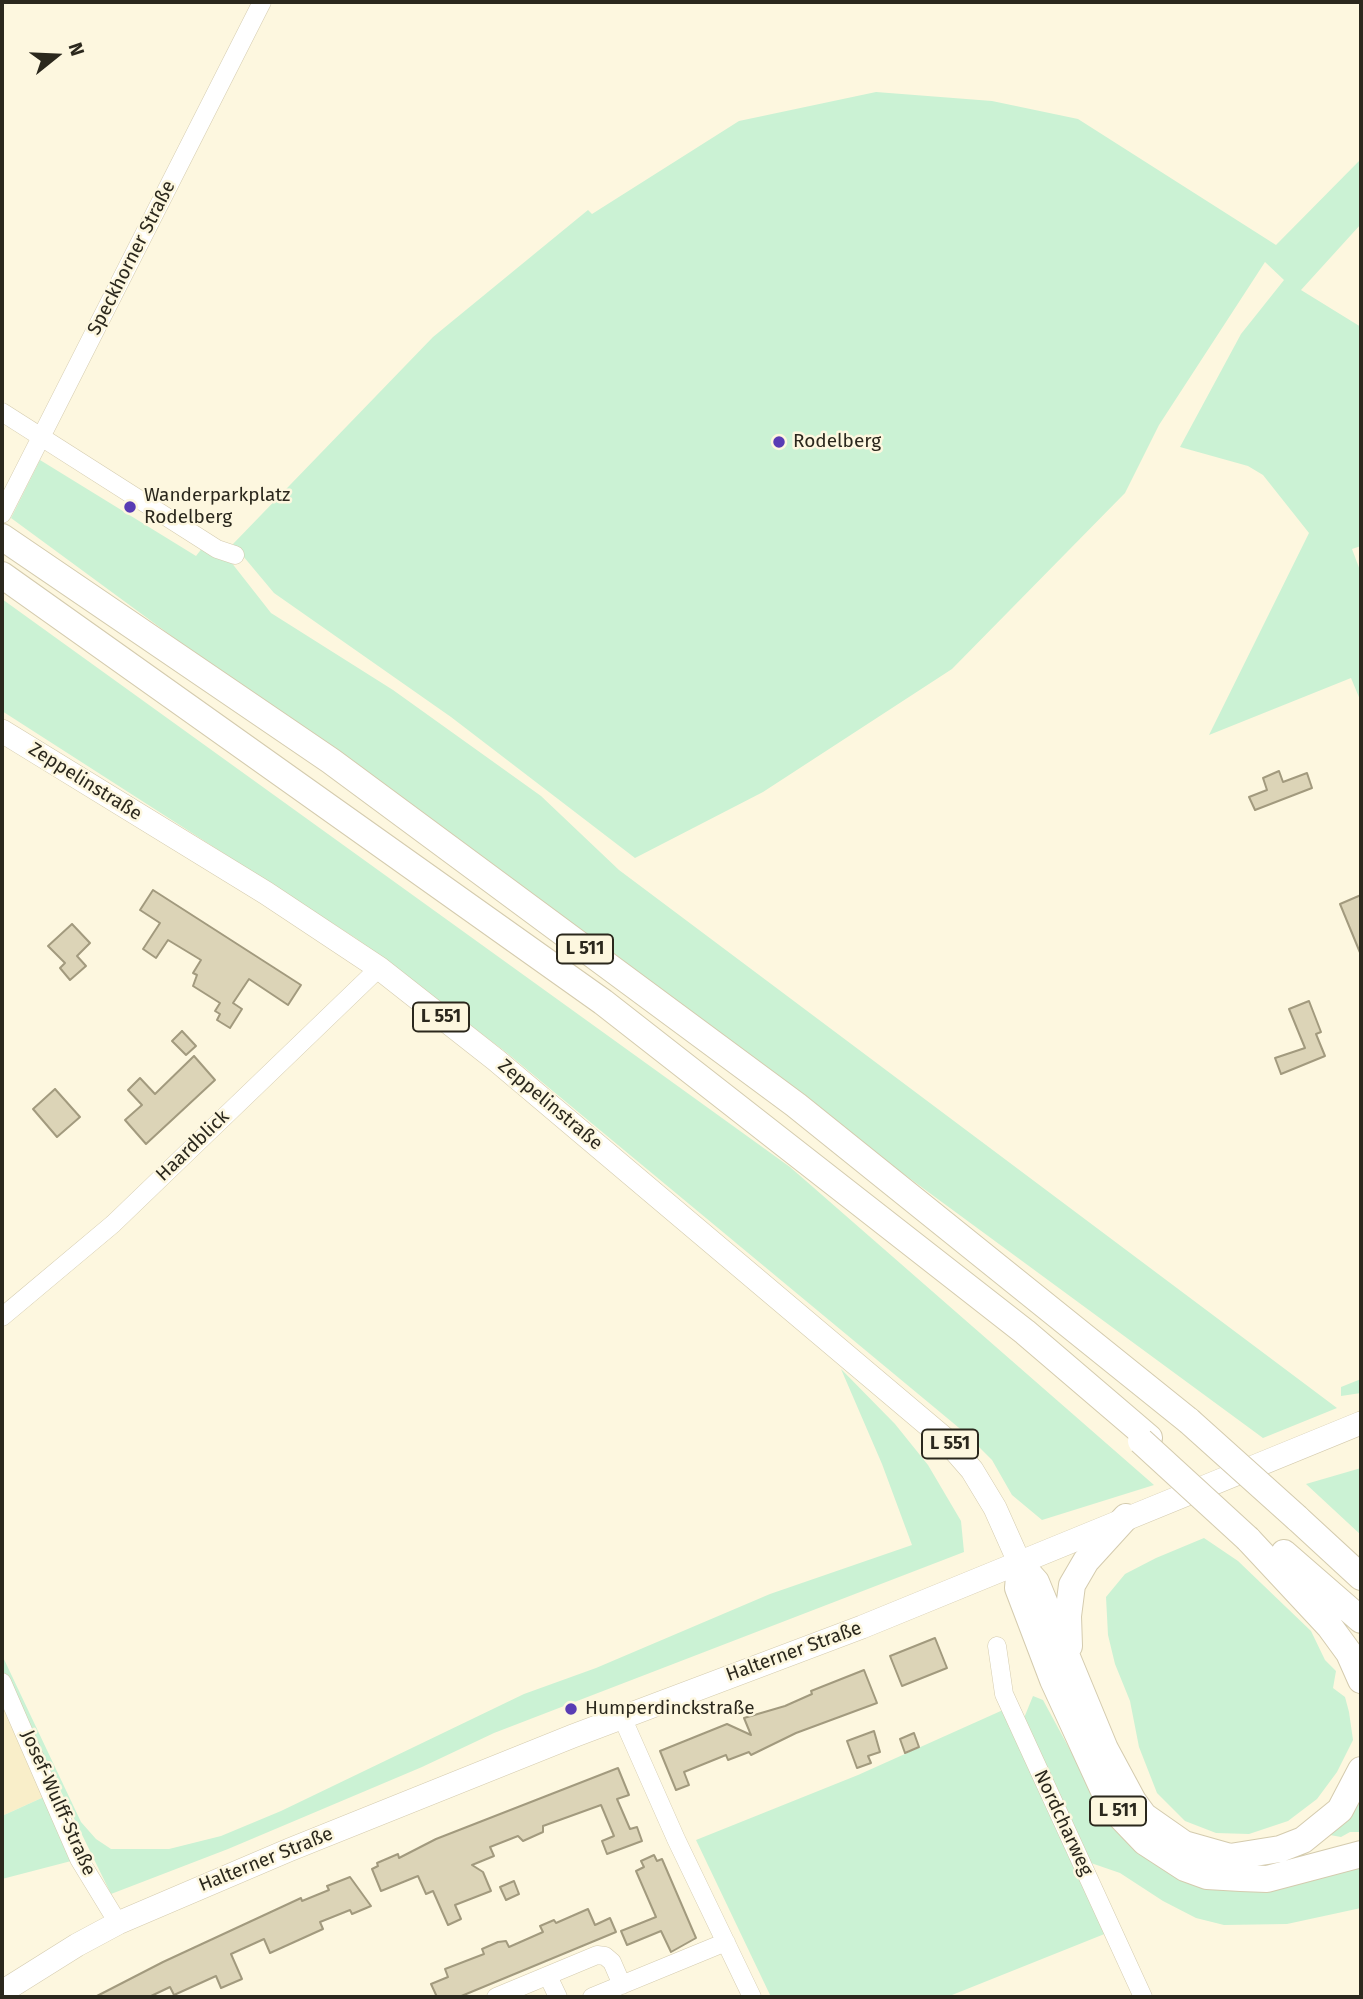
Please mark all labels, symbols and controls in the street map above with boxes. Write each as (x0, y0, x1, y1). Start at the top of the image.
north arrow (21, 21, 91, 91)
text: N (64, 40, 89, 59)
street label: Speckhorner Straße (83, 177, 181, 339)
place label: Rodelberg (793, 431, 881, 453)
marker: Rodelberg (771, 434, 787, 450)
place label: Wanderparkplatz Rodelberg (144, 485, 290, 529)
marker: Wanderparkplatz Rodelberg (122, 499, 138, 515)
street label: Zeppelinstraße (24, 738, 146, 826)
road number: L 511 (557, 934, 613, 964)
road number: L 551 (413, 1002, 469, 1032)
street label: Zeppelinstraße (493, 1055, 607, 1155)
street label: Haardblick (152, 1106, 234, 1186)
road number: L 551 (922, 1429, 978, 1458)
street label: Halterner Straße (723, 1617, 865, 1687)
place label: Humperdinckstraße (585, 1698, 755, 1720)
marker: Humperdinckstraße (563, 1701, 579, 1717)
street label: Josef-Wulff-Straße (16, 1727, 100, 1879)
street label: Nordcharweg (1029, 1767, 1097, 1879)
road number: L 511 (1090, 1797, 1146, 1826)
street label: Halterner Straße (196, 1823, 336, 1897)

